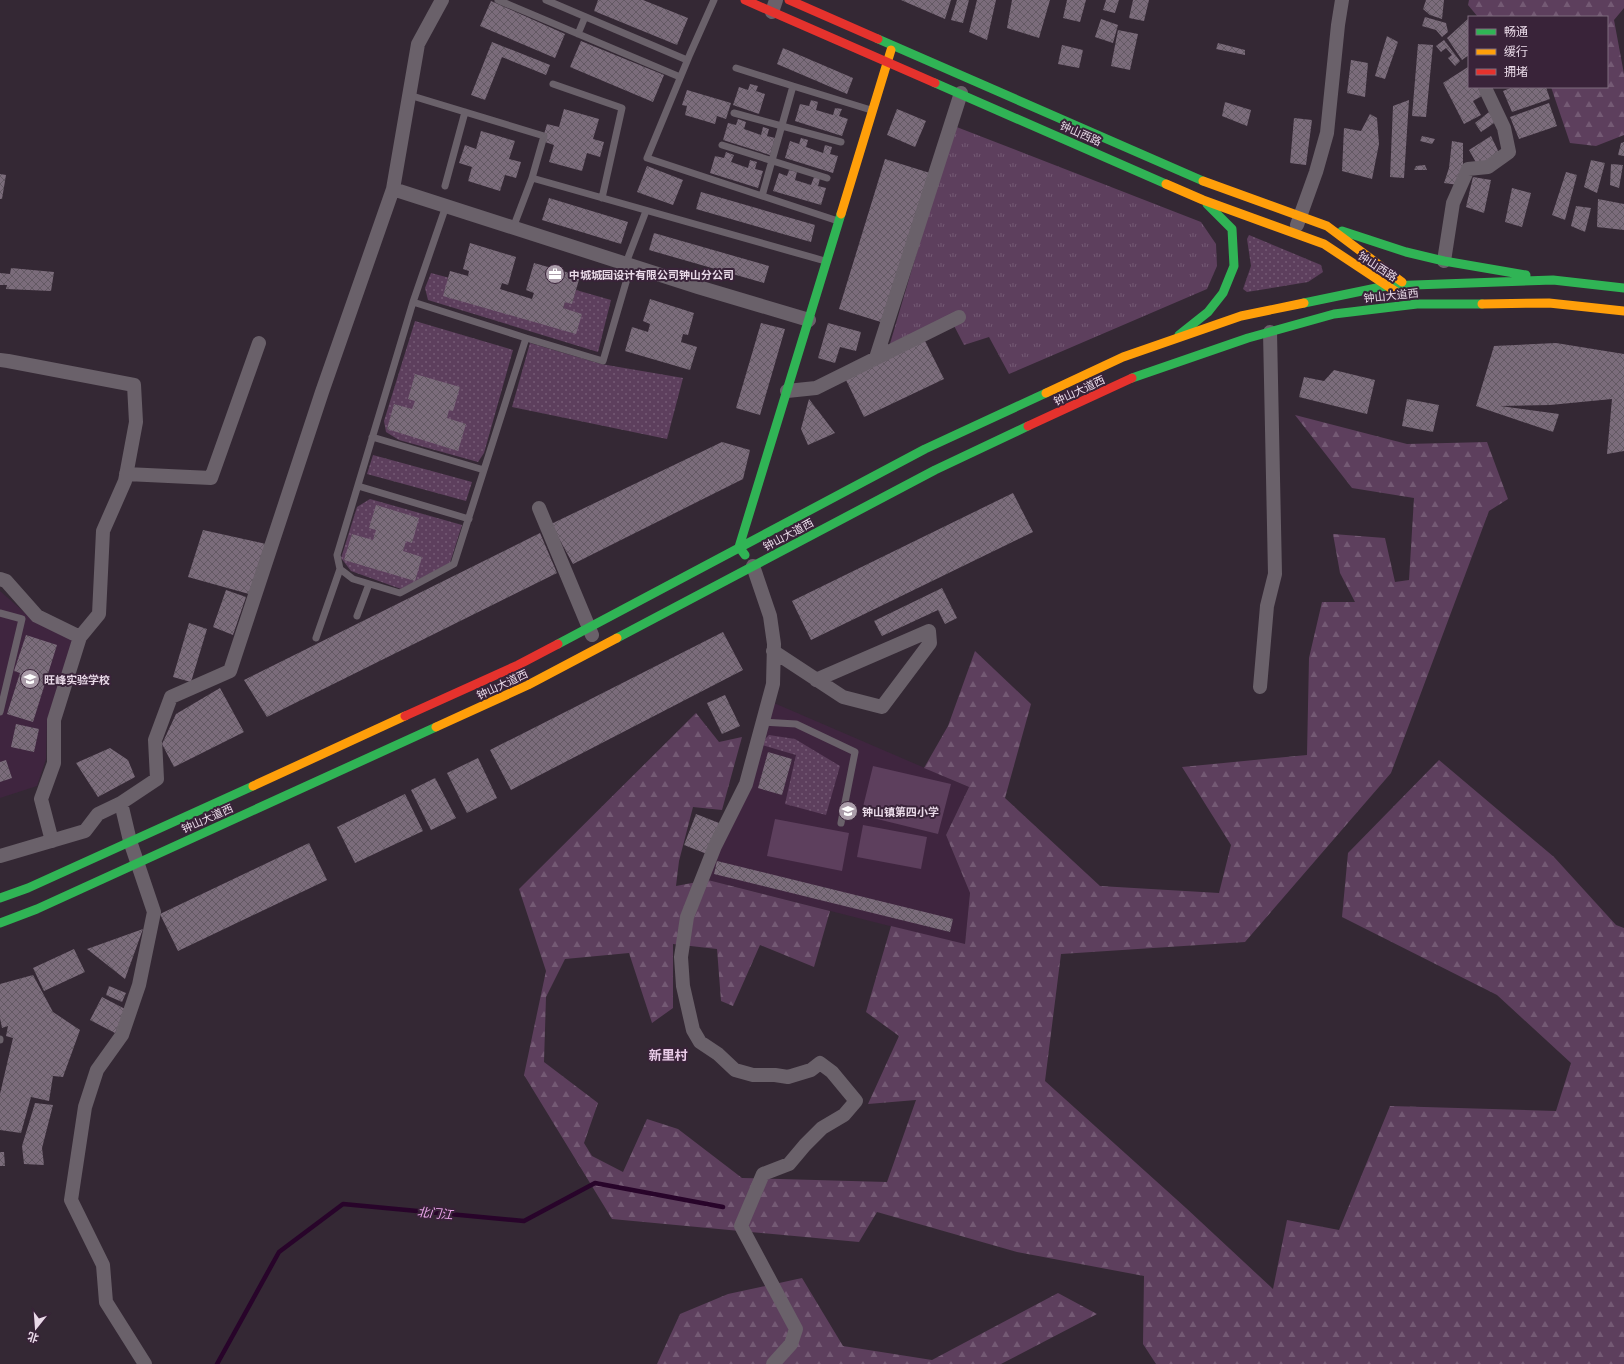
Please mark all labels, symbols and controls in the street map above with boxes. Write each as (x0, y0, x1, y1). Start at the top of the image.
legend (1468, 16, 1608, 88)
text: 畅通 (1504, 23, 1528, 40)
text: 缓行 (1504, 43, 1528, 60)
text: 拥堵 (1504, 63, 1528, 80)
street label: 钟山西路 (1058, 117, 1104, 149)
street label: 钟山西路 (1355, 248, 1401, 284)
office icon: 中城城园设计有限公司钟山分公司 (544, 263, 566, 285)
place label: 中城城园设计有限公司钟山分公司 (569, 267, 734, 282)
street label: 钟山大道西 (1363, 285, 1419, 305)
street label: 钟山大道西 (1051, 372, 1107, 408)
street label: 钟山大道西 (760, 514, 816, 554)
street label: 钟山大道西 (474, 666, 530, 702)
school or university icon: 旺峰实验学校 (19, 668, 41, 690)
place label: 旺峰实验学校 (44, 672, 110, 687)
street label: 钟山大道西 (179, 800, 235, 836)
school or university icon: 钟山镇第四小学 (837, 800, 859, 822)
place label: 钟山镇第四小学 (862, 804, 939, 819)
district label: 新里村 (648, 1046, 688, 1064)
water label: 北门江 (416, 1203, 456, 1223)
north arrow (16, 1308, 56, 1348)
text: 北 (25, 1329, 40, 1347)

